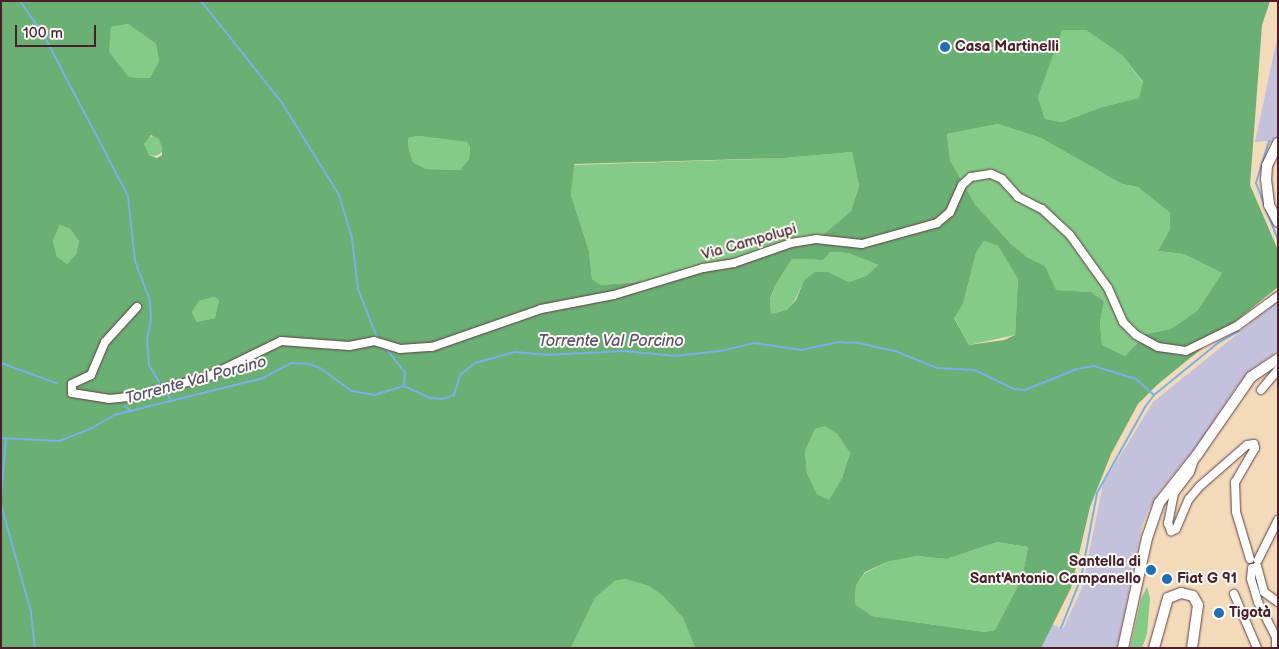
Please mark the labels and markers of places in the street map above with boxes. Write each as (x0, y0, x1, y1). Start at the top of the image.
place label: Casa Martinelli (955, 38, 1059, 56)
marker: Casa Martinelli (939, 41, 951, 53)
place label: Santella di Sant'Antonio Campanello (970, 552, 1141, 587)
marker: Santella di Sant'Antonio Campanello (1145, 564, 1157, 576)
place label: Fiat G 91 (1177, 570, 1237, 588)
marker: Fiat G 91 (1161, 573, 1173, 585)
place label: Tigotà (1229, 604, 1271, 622)
marker: Tigotà (1213, 607, 1225, 619)

